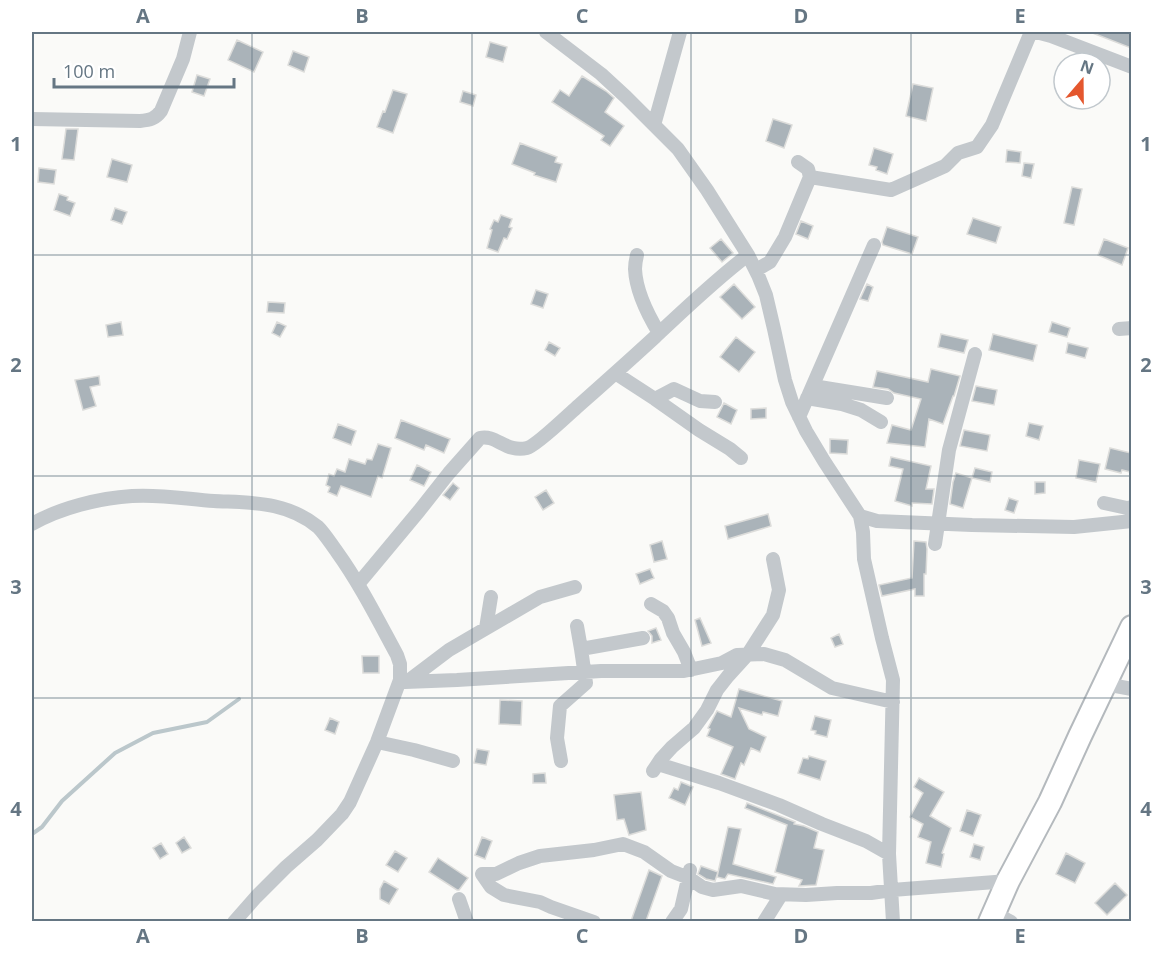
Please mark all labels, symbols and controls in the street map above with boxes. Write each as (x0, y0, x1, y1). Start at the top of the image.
text: A (136, 2, 150, 29)
text: B (355, 2, 369, 29)
text: C (576, 2, 589, 29)
text: D (794, 2, 808, 29)
text: E (1014, 2, 1026, 29)
scale bar (54, 51, 234, 89)
north arrow (1052, 51, 1112, 111)
text: N (1077, 54, 1097, 79)
text: 100 m (63, 59, 115, 83)
text: 1 (10, 130, 22, 157)
text: 1 (1140, 130, 1152, 157)
text: 2 (10, 351, 22, 378)
text: 2 (1140, 351, 1152, 378)
text: 3 (10, 573, 22, 600)
text: 3 (1140, 573, 1152, 600)
text: 4 (10, 795, 22, 822)
text: 4 (1140, 795, 1152, 822)
text: A (136, 922, 150, 949)
text: B (355, 922, 369, 949)
text: C (576, 922, 589, 949)
text: D (794, 922, 808, 949)
text: E (1014, 922, 1026, 949)

